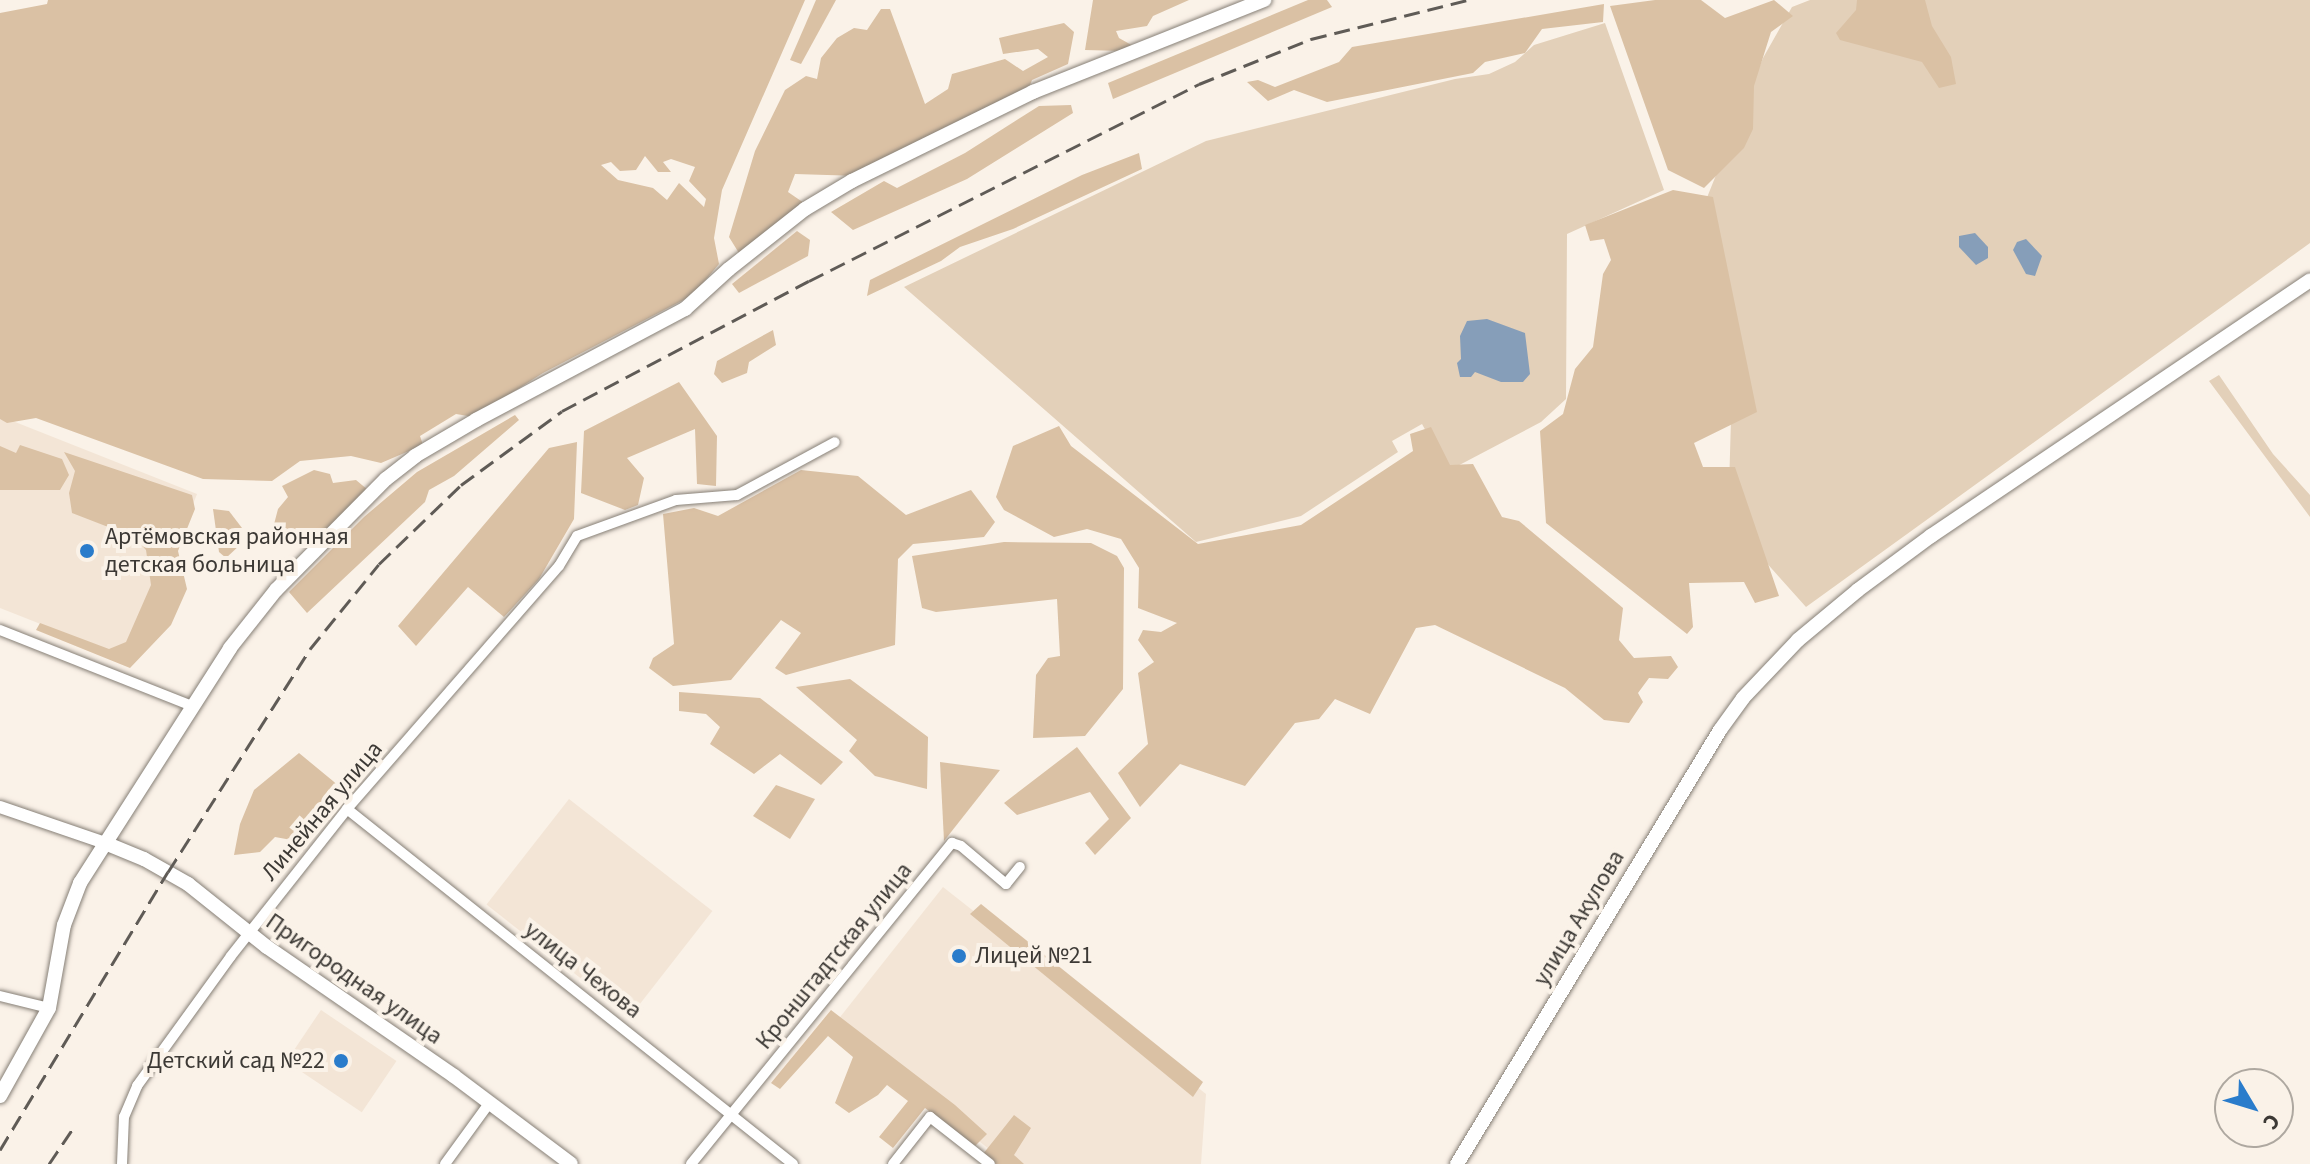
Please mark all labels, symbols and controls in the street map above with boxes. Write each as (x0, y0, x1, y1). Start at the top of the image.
place label: Артёмовская районная детская больница (105, 523, 349, 579)
marker: Артёмовская районная детская больница (76, 540, 98, 562)
street label: Линейная улица (255, 735, 389, 887)
street label: улица Акулова (1527, 845, 1631, 991)
street label: Кронштадтская улица (750, 857, 918, 1055)
street label: Пригородная улица (260, 907, 448, 1051)
street label: улица Чехова (518, 915, 648, 1025)
place label: Лицей №21 (975, 942, 1093, 970)
marker: Лицей №21 (950, 947, 968, 965)
place label: Детский сад №22 (147, 1047, 325, 1075)
marker: Детский сад №22 (332, 1052, 350, 1070)
north arrow (2214, 1068, 2294, 1148)
text: С (2255, 1107, 2288, 1136)

